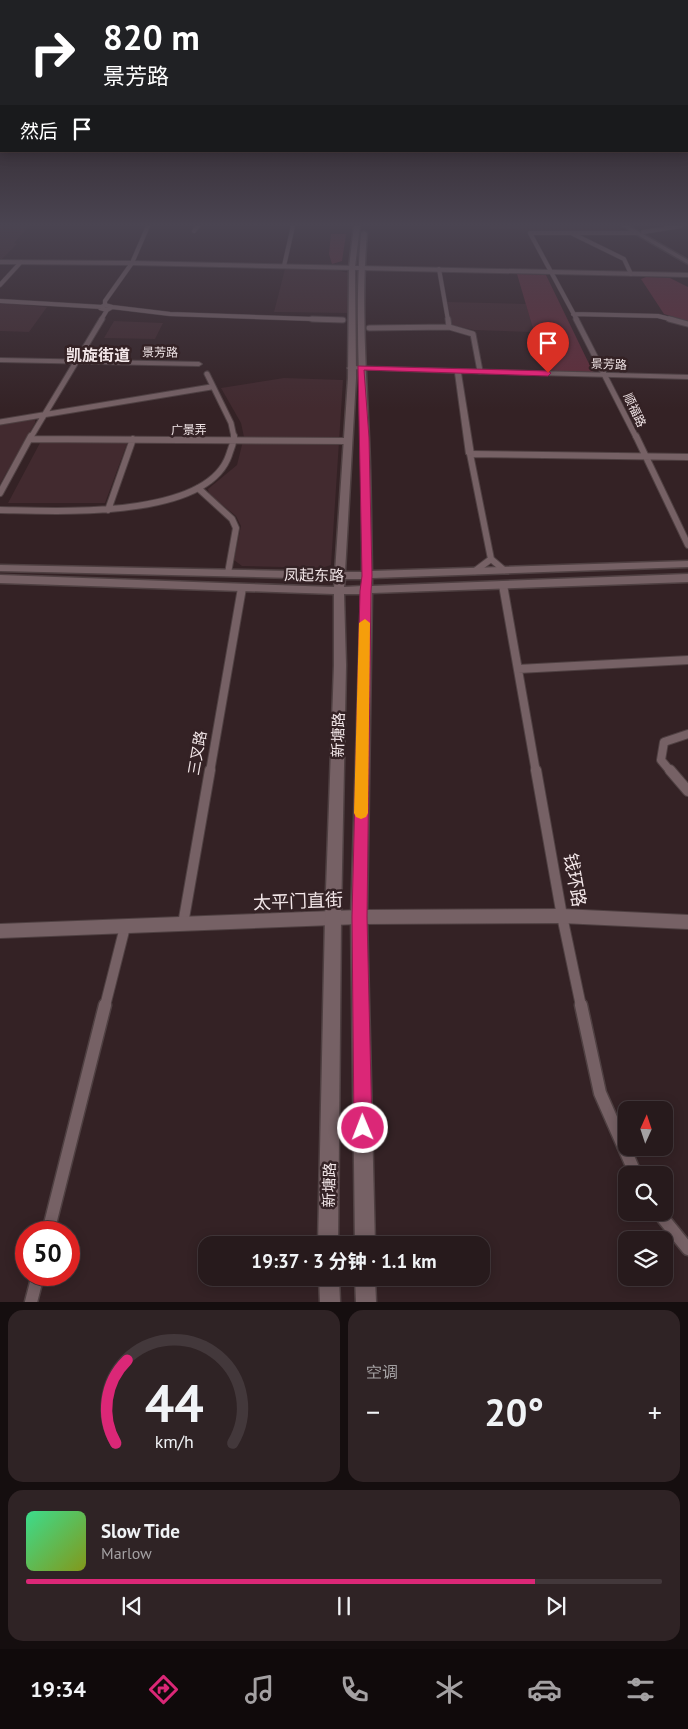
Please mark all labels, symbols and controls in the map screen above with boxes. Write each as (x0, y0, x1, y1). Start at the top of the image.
text: 820 m (103, 14, 200, 60)
icon: right (20, 20, 85, 85)
text: 景芳路 (103, 62, 169, 90)
icon: arrive (68, 115, 96, 143)
text: 然后 (20, 119, 58, 143)
pin (527, 322, 569, 373)
icon: arrive (534, 329, 562, 357)
street label: 景芳路 (142, 344, 178, 360)
district label: 凯旋街道 (66, 345, 130, 365)
street label: 景芳路 (591, 356, 627, 372)
street label: 顺福路 (621, 391, 649, 429)
street label: 广景弄 (171, 422, 207, 437)
street label: 凤起东路 (284, 565, 344, 585)
street label: 新塘路 (328, 712, 348, 758)
street label: 三叉路 (184, 729, 210, 777)
street label: 钱环路 (559, 851, 591, 909)
street label: 太平门直街 (253, 888, 343, 914)
position arrow (336, 1101, 388, 1153)
north arrow (618, 1101, 672, 1156)
map controls (618, 1101, 673, 1286)
street label: 新塘路 (319, 1162, 339, 1208)
button: search (618, 1166, 673, 1221)
speed limit sign: 50 (15, 1221, 80, 1286)
button: layers (618, 1231, 673, 1286)
text: 19:37 · 3 分钟 · 1.1 km (251, 1249, 437, 1273)
text: 空调 (366, 1362, 398, 1382)
text: 44 (145, 1369, 203, 1436)
text: 20° (484, 1387, 544, 1436)
text: − (366, 1393, 380, 1430)
text: + (648, 1393, 662, 1430)
text: km/h (154, 1430, 194, 1453)
text: Slow Tide (101, 1519, 180, 1543)
text: Marlow (101, 1543, 152, 1563)
icon: previous (118, 1592, 146, 1620)
icon: pause (330, 1592, 358, 1620)
icon: next (542, 1592, 570, 1620)
icon: directions (146, 1672, 181, 1707)
icon: music (242, 1672, 277, 1707)
icon: phone (337, 1672, 372, 1707)
icon: climate (432, 1672, 467, 1707)
icon: car (527, 1672, 562, 1707)
icon: filters (623, 1672, 658, 1707)
text: 19:34 (30, 1675, 86, 1703)

